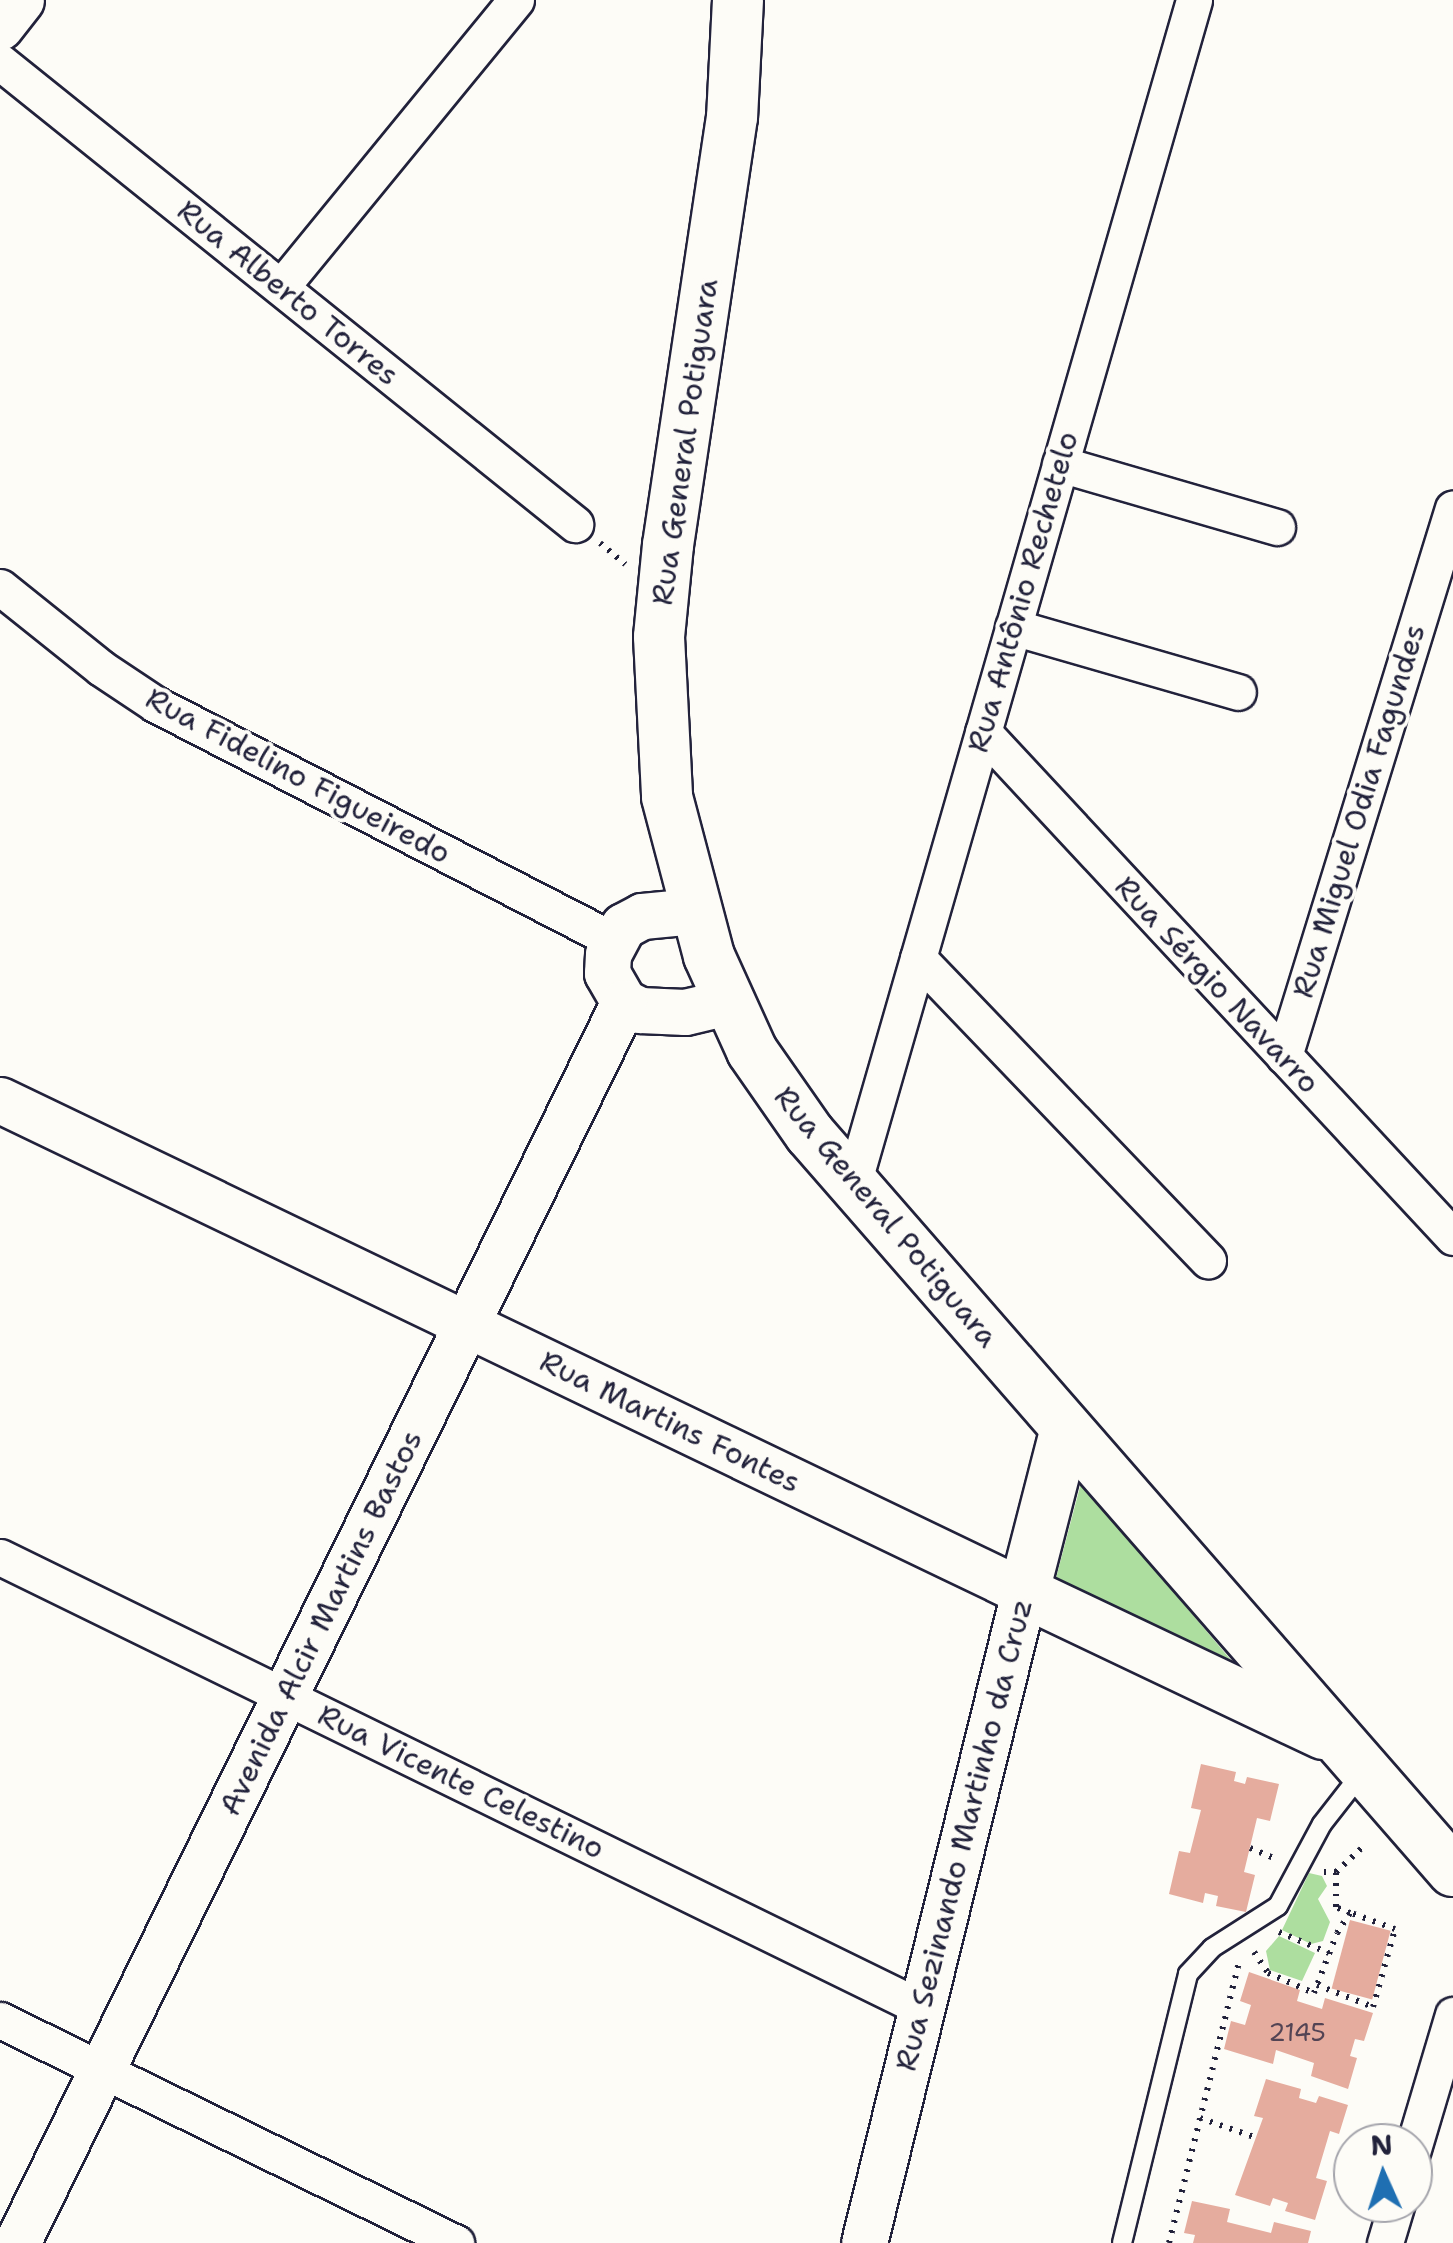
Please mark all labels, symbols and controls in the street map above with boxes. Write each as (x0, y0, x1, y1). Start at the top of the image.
street label: Rua Alberto Torres (170, 193, 406, 393)
street label: Rua General Potiguara (644, 276, 726, 608)
street label: Rua Antônio Rechetelo (960, 427, 1086, 757)
street label: Rua Miguel Odia Fagundes (1285, 620, 1433, 1002)
street label: Rua Fidelino Figueiredo (140, 680, 456, 872)
street label: Rua Sérgio Navarro (1107, 869, 1327, 1101)
street label: Rua General Potiguara (766, 1079, 1006, 1355)
street label: Rua Martins Fontes (534, 1343, 806, 1501)
street label: Avenida Alcir Martins Bastos (212, 1425, 430, 1821)
street label: Rua Sezinando Martinho da Cruz (888, 1595, 1040, 2075)
street label: Rua Vicente Celestino (312, 1697, 610, 1867)
house number: 2145 (1268, 2017, 1326, 2047)
north arrow (1333, 2123, 1433, 2223)
text: N (1369, 2125, 1394, 2165)

